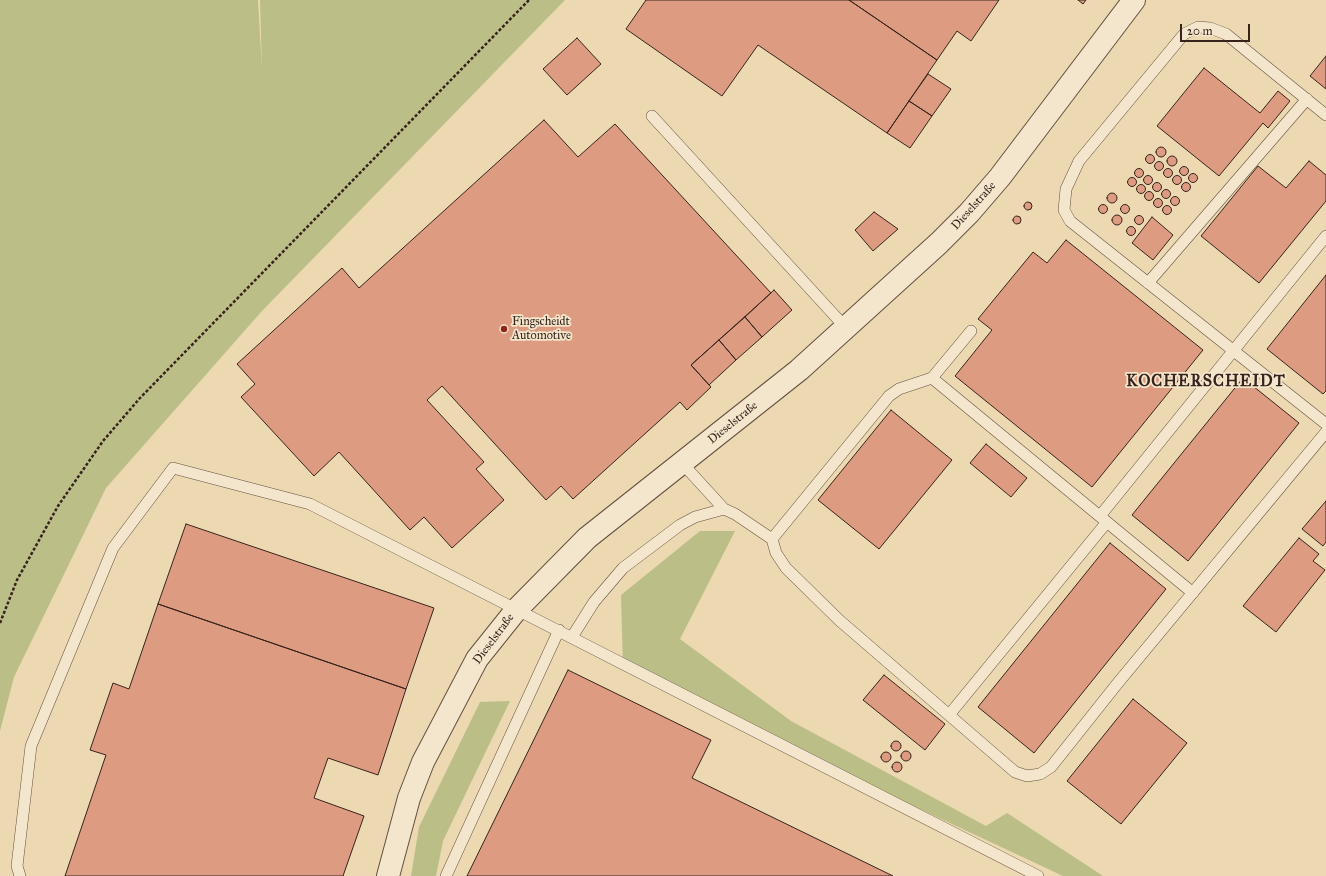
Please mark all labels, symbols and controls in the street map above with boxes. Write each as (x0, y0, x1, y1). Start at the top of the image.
scale bar (1182, 16, 1252, 42)
text: 20 m (1187, 24, 1213, 38)
street label: Dieselstraße (949, 179, 999, 233)
place label: Fingscheidt Automotive (512, 315, 571, 343)
marker: Fingscheidt Automotive (499, 324, 509, 334)
district label: KOCHERSCHEIDT (1126, 372, 1286, 392)
street label: Dieselstraße (705, 399, 761, 447)
street label: Dieselstraße (470, 611, 518, 667)

